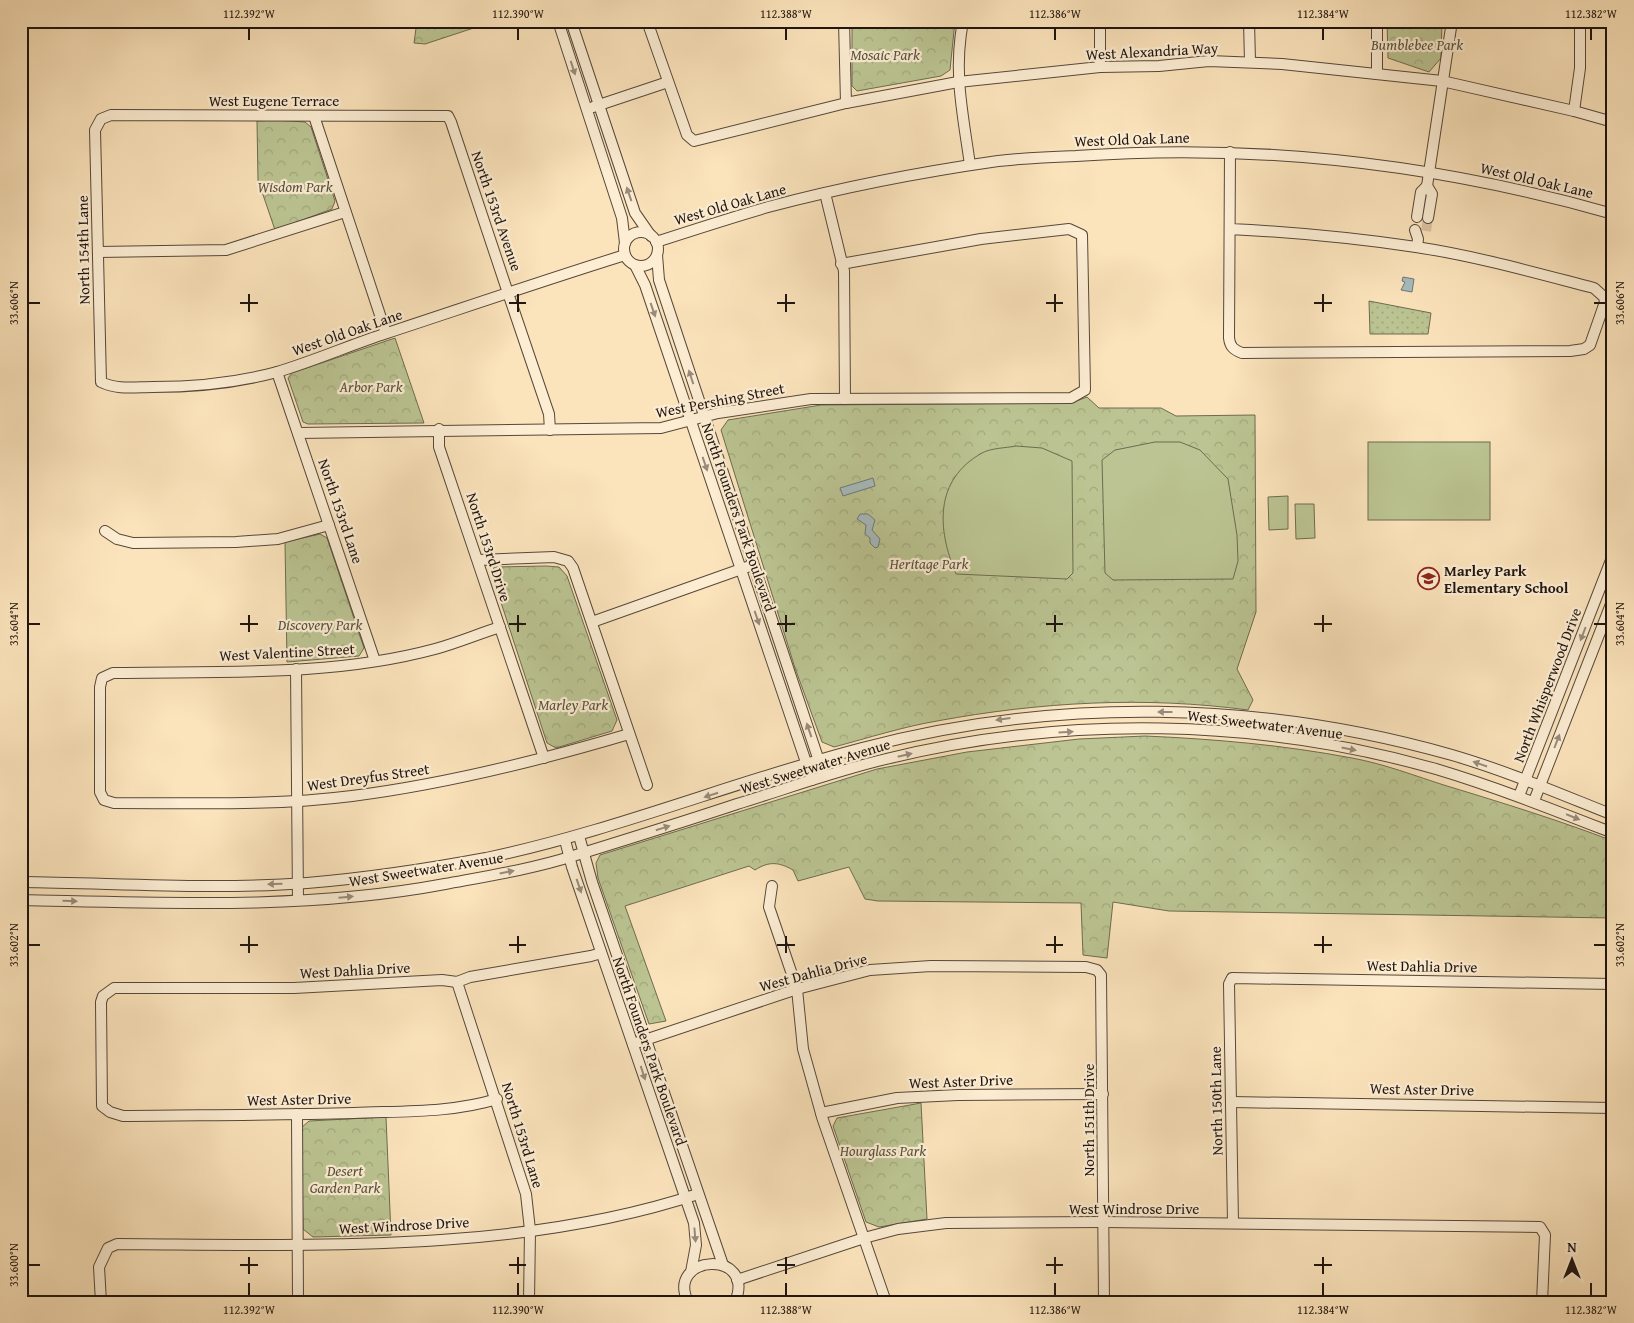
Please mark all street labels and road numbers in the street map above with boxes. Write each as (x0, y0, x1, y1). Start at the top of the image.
street label: West Alexandria Way (1085, 37, 1219, 65)
street label: West Eugene Terrace (209, 90, 339, 111)
street label: West Old Oak Lane (1074, 126, 1190, 152)
street label: North 153rd Avenue (467, 148, 527, 274)
street label: West Old Oak Lane (1478, 157, 1596, 203)
street label: West Old Oak Lane (672, 178, 788, 230)
street label: North 154th Lane (72, 195, 94, 305)
street label: West Old Oak Lane (289, 303, 405, 361)
street label: West Pershing Street (654, 377, 787, 423)
street label: North Founders Park Boulevard (697, 420, 781, 614)
street label: North 153rd Lane (313, 456, 369, 566)
street label: North 153rd Drive (462, 490, 516, 604)
street label: North Whisperwood Drive (1508, 605, 1586, 765)
street label: West Valentine Street (219, 638, 356, 666)
street label: West Sweetwater Avenue (1186, 704, 1344, 744)
street label: West Sweetwater Avenue (737, 733, 893, 799)
street label: West Dreyfus Street (305, 758, 431, 796)
street label: West Sweetwater Avenue (347, 846, 505, 892)
street label: West Dahlia Drive (757, 948, 869, 996)
street label: North Founders Park Boulevard (608, 954, 692, 1148)
street label: West Dahlia Drive (1366, 955, 1478, 977)
street label: West Dahlia Drive (299, 957, 411, 983)
street label: North 150th Lane (1205, 1046, 1227, 1156)
street label: North 151th Drive (1078, 1063, 1099, 1177)
street label: West Aster Drive (909, 1069, 1013, 1093)
street label: West Aster Drive (1370, 1078, 1474, 1100)
street label: North 153rd Lane (497, 1080, 549, 1190)
street label: West Aster Drive (247, 1088, 351, 1110)
street label: West Windrose Drive (1069, 1198, 1199, 1219)
street label: West Windrose Drive (338, 1211, 470, 1239)

